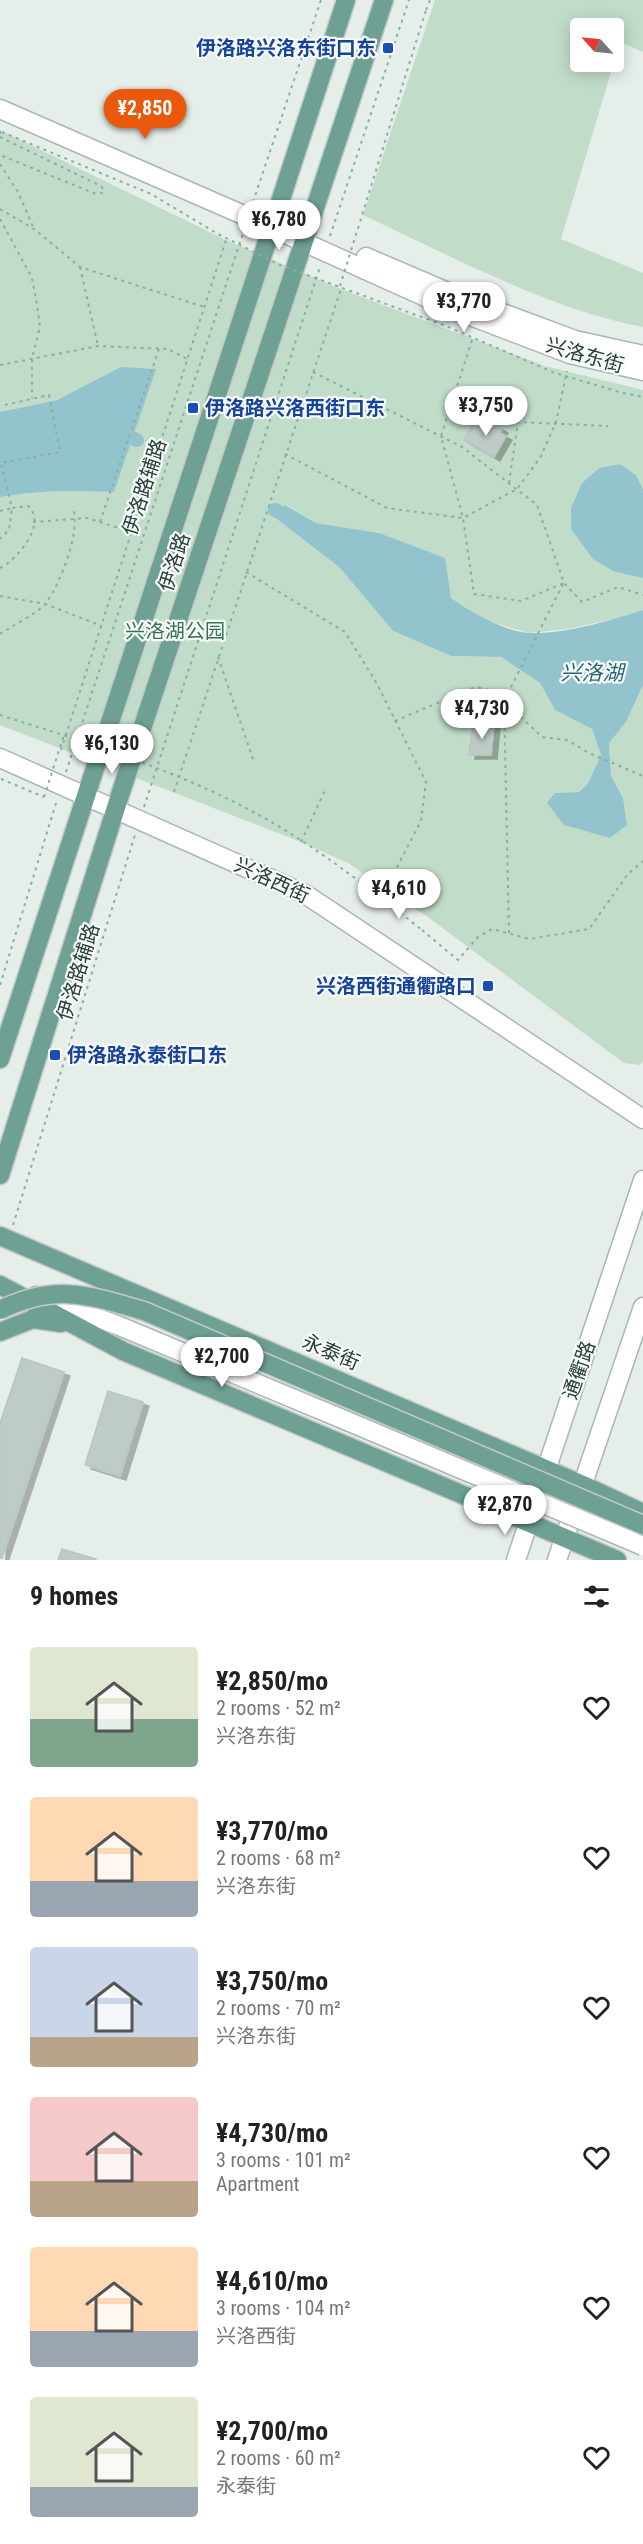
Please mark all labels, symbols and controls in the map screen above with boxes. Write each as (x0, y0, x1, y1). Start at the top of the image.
north arrow (570, 18, 624, 72)
map controls (570, 18, 624, 72)
place label: 伊洛路兴洛东街口东 (196, 36, 376, 60)
marker: 伊洛路兴洛东街口东 (381, 41, 395, 55)
pin: ¥2,850 (96, 89, 194, 140)
text: ¥2,850 (118, 96, 172, 120)
pin: ¥6,780 (230, 200, 328, 251)
text: ¥6,780 (252, 207, 306, 231)
pin: ¥3,770 (415, 282, 513, 333)
text: ¥3,770 (437, 289, 491, 313)
street label: 兴洛东街 (543, 332, 627, 378)
pin: ¥3,750 (437, 386, 535, 437)
text: ¥3,750 (459, 393, 513, 417)
place label: 伊洛路兴洛西街口东 (205, 396, 385, 420)
marker: 伊洛路兴洛西街口东 (186, 401, 200, 415)
street label: 伊洛路辅路 (117, 436, 171, 538)
street label: 伊洛路 (153, 530, 195, 594)
park label: 兴洛湖公园 (125, 619, 225, 643)
water label: 兴洛湖 (561, 661, 626, 685)
pin: ¥4,730 (433, 689, 531, 740)
text: ¥4,730 (455, 696, 509, 720)
pin: ¥6,130 (63, 724, 161, 775)
text: ¥6,130 (85, 731, 139, 755)
street label: 兴洛西街 (231, 852, 313, 908)
pin: ¥4,610 (350, 869, 448, 920)
text: ¥4,610 (372, 876, 426, 900)
street label: 伊洛路辅路 (52, 921, 104, 1023)
place label: 兴洛西街通衢路口 (316, 974, 476, 998)
marker: 兴洛西街通衢路口 (481, 979, 495, 993)
place label: 伊洛路永泰街口东 (67, 1043, 227, 1067)
marker: 伊洛路永泰街口东 (48, 1048, 62, 1062)
street label: 永泰街 (299, 1329, 363, 1375)
pin: ¥2,700 (173, 1337, 271, 1388)
street label: 通衢路 (558, 1338, 600, 1402)
text: ¥2,700 (195, 1344, 249, 1368)
pin: ¥2,870 (456, 1485, 554, 1536)
text: ¥2,870 (478, 1492, 532, 1516)
icon: filters (580, 1580, 613, 1613)
text: 9 homes (30, 1581, 118, 1611)
text: ¥2,850/mo (216, 1666, 328, 1696)
icon: home (78, 1671, 150, 1743)
icon: heart (580, 1691, 613, 1724)
text: 2 rooms · 52 m² (216, 1696, 341, 1720)
text: 兴洛东街 (216, 1724, 296, 1748)
text: ¥3,770/mo (216, 1816, 328, 1846)
icon: home (78, 1821, 150, 1893)
icon: heart (580, 1841, 613, 1874)
text: 2 rooms · 68 m² (216, 1846, 341, 1870)
text: 兴洛东街 (216, 1874, 296, 1898)
text: ¥3,750/mo (216, 1966, 328, 1996)
icon: home (78, 1971, 150, 2043)
icon: heart (580, 1991, 613, 2024)
text: 2 rooms · 70 m² (216, 1996, 341, 2020)
text: 兴洛东街 (216, 2024, 296, 2048)
text: ¥4,730/mo (216, 2118, 328, 2148)
icon: home (78, 2121, 150, 2193)
icon: heart (580, 2141, 613, 2174)
text: 3 rooms · 101 m² (216, 2148, 351, 2172)
text: Apartment (216, 2172, 300, 2196)
text: ¥4,610/mo (216, 2266, 328, 2296)
icon: home (78, 2271, 150, 2343)
icon: heart (580, 2291, 613, 2324)
text: 3 rooms · 104 m² (216, 2296, 351, 2320)
text: 兴洛西街 (216, 2324, 296, 2348)
text: ¥2,700/mo (216, 2416, 328, 2446)
icon: home (78, 2421, 150, 2493)
icon: heart (580, 2441, 613, 2474)
text: 2 rooms · 60 m² (216, 2446, 341, 2470)
text: 永泰街 (216, 2474, 276, 2498)

